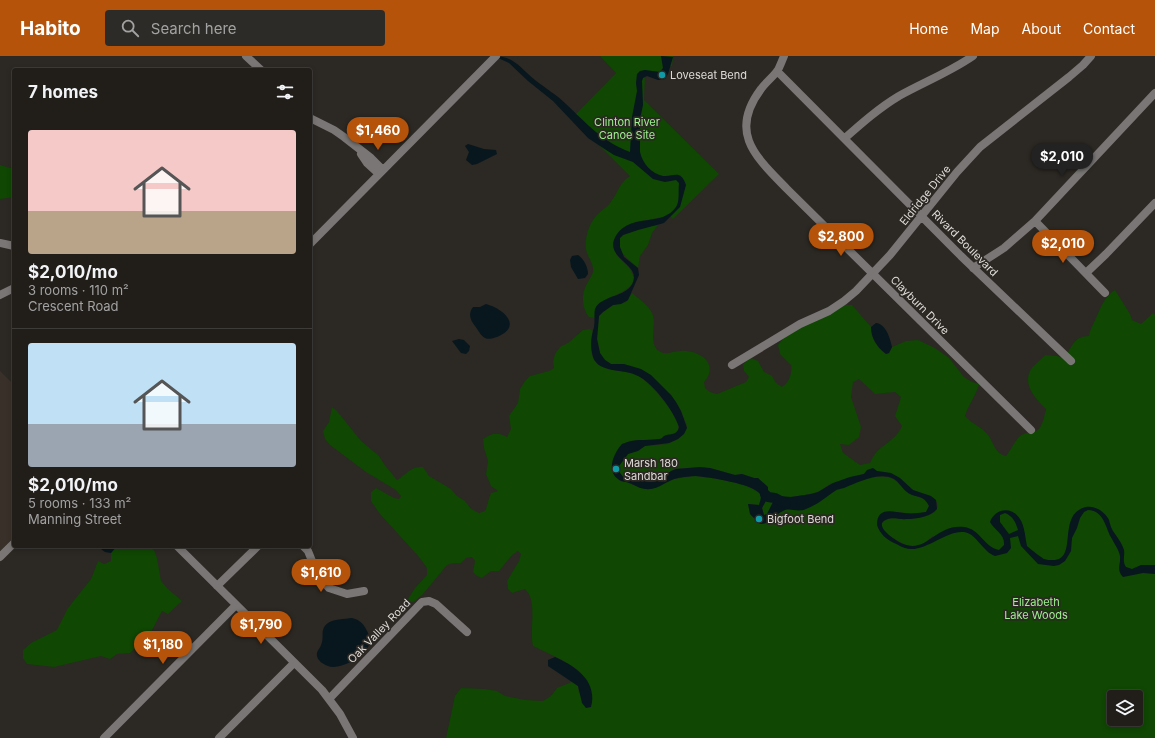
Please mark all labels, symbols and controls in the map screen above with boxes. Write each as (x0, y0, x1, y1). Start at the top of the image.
search box (105, 10, 385, 46)
text: Habito (20, 17, 81, 40)
icon: search (119, 17, 141, 39)
text: Search here (151, 19, 237, 38)
text: Home (909, 20, 948, 37)
text: Map (970, 20, 1000, 37)
text: About (1022, 20, 1061, 37)
text: Contact (1083, 20, 1135, 37)
place label: Loveseat Bend (670, 68, 747, 82)
marker: Loveseat Bend (657, 70, 667, 80)
icon: filters (274, 81, 296, 103)
text: 7 homes (28, 82, 98, 102)
park label: Clinton River Canoe Site (594, 115, 660, 142)
pin: $1,460 (345, 117, 411, 151)
text: $1,460 (356, 122, 400, 138)
pin: $2,010 (1029, 143, 1095, 177)
text: $2,010 (1040, 148, 1084, 164)
icon: home (126, 156, 198, 228)
street label: Eldridge Drive (897, 162, 953, 228)
street label: Rivard Boulevard (929, 207, 1001, 279)
pin: $2,800 (808, 223, 874, 257)
text: $2,800 (818, 228, 864, 244)
pin: $2,010 (1030, 230, 1096, 264)
text: $2,010 (1041, 235, 1085, 251)
text: $2,010/mo (28, 262, 118, 282)
street label: Clayburn Drive (888, 273, 952, 337)
text: 3 rooms · 110 m² (28, 282, 129, 298)
text: Crescent Road (28, 298, 119, 314)
icon: home (126, 369, 198, 441)
place label: Marsh 180 Sandbar (624, 456, 678, 483)
marker: Marsh 180 Sandbar (611, 464, 621, 474)
text: $2,010/mo (28, 475, 118, 495)
text: 5 rooms · 133 m² (28, 495, 131, 511)
text: Manning Street (28, 511, 122, 527)
place label: Bigfoot Bend (767, 512, 834, 526)
marker: Bigfoot Bend (754, 514, 764, 524)
pin: $1,610 (288, 559, 354, 593)
text: $1,610 (301, 564, 341, 580)
park label: Elizabeth Lake Woods (1004, 595, 1068, 622)
street label: Oak Valley Road (345, 596, 413, 666)
pin: $1,790 (228, 611, 294, 645)
text: $1,790 (240, 616, 282, 632)
pin: $1,180 (130, 631, 196, 665)
text: $1,180 (143, 636, 183, 652)
map controls (1107, 690, 1143, 726)
button: layers (1107, 690, 1143, 726)

